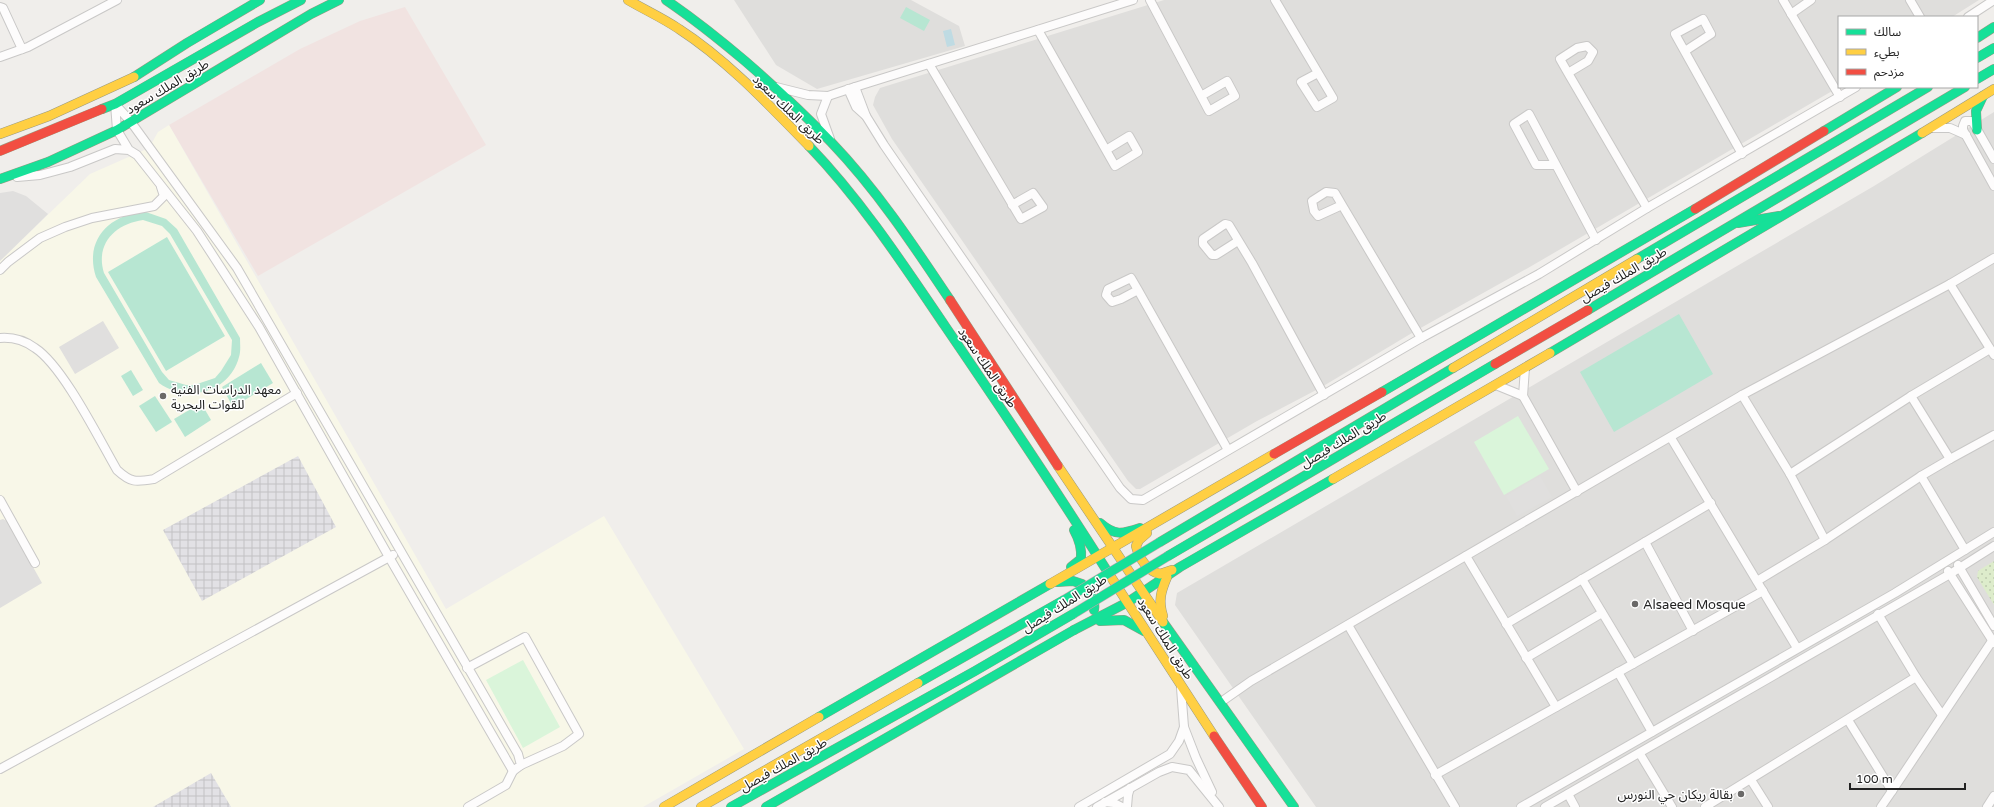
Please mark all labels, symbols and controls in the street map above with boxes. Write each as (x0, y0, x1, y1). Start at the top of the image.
legend (1838, 16, 1978, 88)
text: سالك (1874, 25, 1901, 39)
text: بطيء (1874, 45, 1900, 62)
street label: طريق الملك سعود (123, 56, 212, 118)
text: مزدحم (1874, 65, 1904, 81)
street label: طريق الملك سعود (749, 71, 828, 148)
street label: طريق الملك فيصل (1577, 244, 1670, 306)
street label: طريق الملك سعود (954, 324, 1020, 411)
place label: معهد الدراسات الفنية للقوات البحرية (171, 382, 281, 413)
marker: معهد الدراسات الفنية للقوات البحرية (158, 391, 168, 401)
street label: طريق الملك فيصل (1298, 408, 1389, 472)
street label: طريق الملك فيصل (1019, 571, 1110, 636)
street label: طريق الملك سعود (1133, 594, 1197, 683)
place label: Alsaeed Mosque (1643, 597, 1746, 613)
marker: Alsaeed Mosque (1630, 599, 1640, 609)
street label: طريق الملك فيصل (737, 734, 830, 795)
scale bar (1850, 765, 1965, 791)
text: 100 m (1856, 772, 1893, 786)
place label: بقالة ريكان حي النورس (1617, 787, 1733, 805)
marker: بقالة ريكان حي النورس (1736, 789, 1746, 799)

